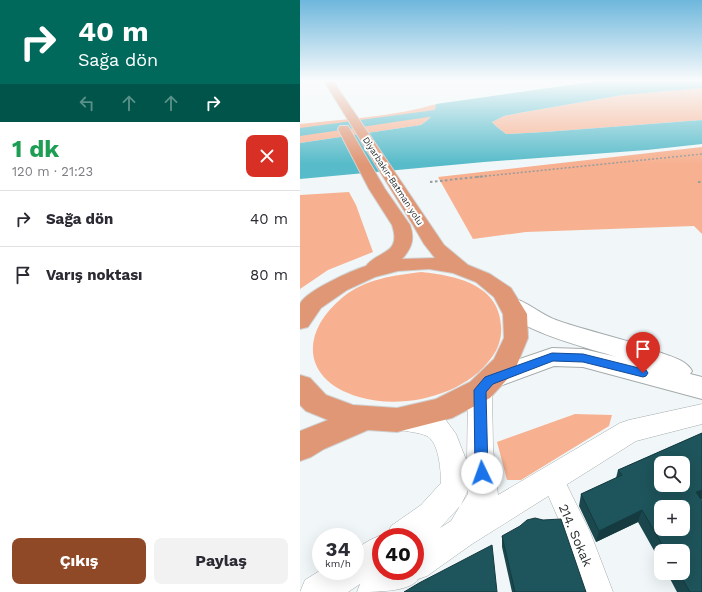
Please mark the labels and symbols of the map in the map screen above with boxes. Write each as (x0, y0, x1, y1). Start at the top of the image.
street label: Diyarbakır-Batman yolu (361, 135, 425, 227)
pin (626, 332, 660, 373)
position arrow (461, 452, 503, 494)
street label: 214. Sokak (556, 502, 596, 569)
speed limit sign: 40 (372, 528, 424, 580)

